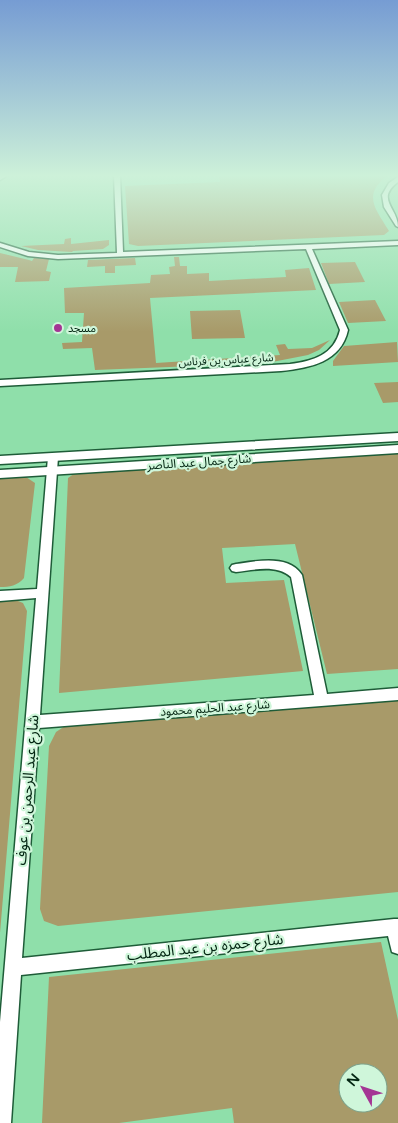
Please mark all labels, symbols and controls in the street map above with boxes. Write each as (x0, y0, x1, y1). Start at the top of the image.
marker: مسجد (52, 322, 64, 334)
place label: مسجد (68, 322, 96, 335)
street label: شارع عباس بن فرناس (178, 351, 274, 370)
street label: شارع جمال عبد الناصر (145, 451, 252, 475)
street label: شارع عبد الحليم محمود (160, 697, 270, 721)
street label: شارع عبد الرحمن بن عوف (11, 714, 46, 866)
street label: شارع حمزه بن عبد المطلب (126, 930, 285, 967)
north arrow (338, 1063, 388, 1113)
text: N (343, 1070, 364, 1090)

